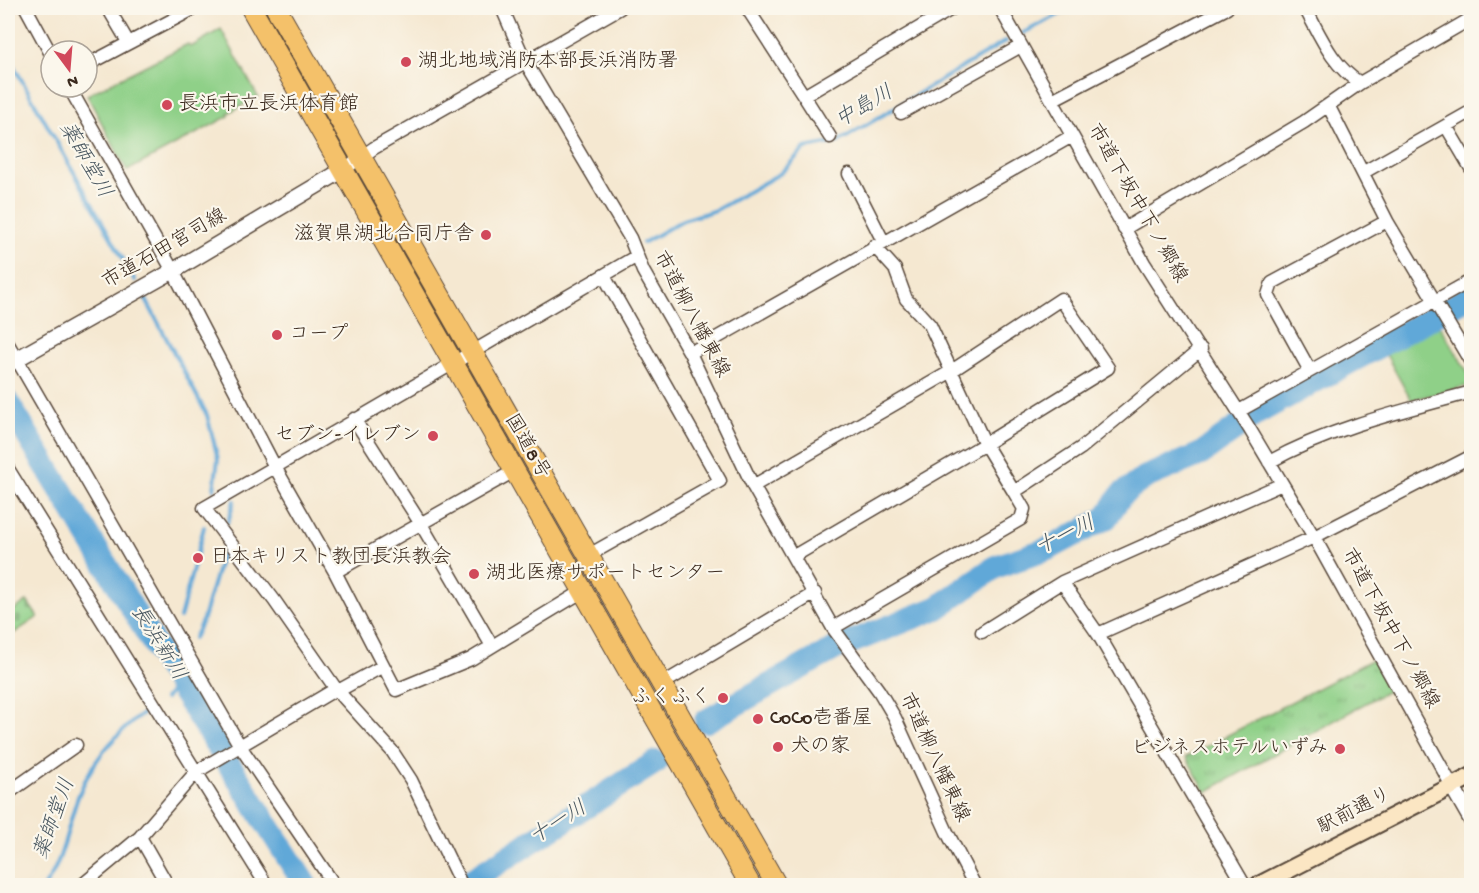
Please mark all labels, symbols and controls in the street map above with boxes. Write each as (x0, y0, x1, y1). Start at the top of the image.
north arrow (39, 39, 99, 99)
place label: 湖北地域消防本部長浜消防署 (418, 49, 678, 74)
marker: 湖北地域消防本部長浜消防署 (399, 55, 413, 69)
text: N (64, 69, 80, 91)
water label: 中島川 (830, 80, 899, 135)
place label: 長浜市立長浜体育館 (179, 92, 359, 117)
marker: 長浜市立長浜体育館 (160, 98, 174, 112)
water label: 薬師堂川 (52, 118, 117, 204)
street label: 市道下坂中下ノ郷線 (1081, 119, 1193, 288)
street label: 市道石田宮司線 (98, 204, 231, 295)
place label: 滋賀県湖北合同庁舎 (294, 222, 474, 247)
marker: 滋賀県湖北合同庁舎 (479, 228, 493, 242)
street label: 市道柳八幡東線 (647, 247, 735, 382)
place label: コープ (289, 323, 348, 347)
marker: コープ (270, 328, 284, 342)
street label: 国道8号 (498, 410, 555, 483)
place label: セブン-イレブン (275, 424, 421, 448)
marker: セブン-イレブン (426, 429, 440, 443)
water label: 十一川 (1032, 511, 1100, 562)
street label: 市道下坂中下ノ郷線 (1335, 544, 1444, 713)
place label: 日本キリスト教団長浜教会 (210, 545, 452, 570)
marker: 日本キリスト教団長浜教会 (191, 551, 205, 565)
place label: 湖北医療サポートセンター (486, 561, 725, 586)
marker: 湖北医療サポートセンター (467, 567, 481, 581)
water label: 長浜新川 (124, 601, 191, 686)
place label: ふくふく (631, 687, 711, 710)
street label: 市道柳八幡東線 (893, 689, 975, 826)
marker: ふくふく (716, 691, 730, 705)
place label: CoCo壱番屋 (770, 706, 872, 731)
marker: CoCo壱番屋 (751, 712, 765, 726)
place label: 犬の家 (790, 735, 850, 759)
place label: ビジネスホテルいずみ (1131, 737, 1328, 761)
marker: 犬の家 (771, 740, 785, 754)
marker: ビジネスホテルいずみ (1333, 742, 1347, 756)
water label: 薬師堂川 (29, 775, 82, 863)
street label: 駅前通り (1313, 782, 1396, 840)
water label: 十一川 (525, 796, 592, 851)

